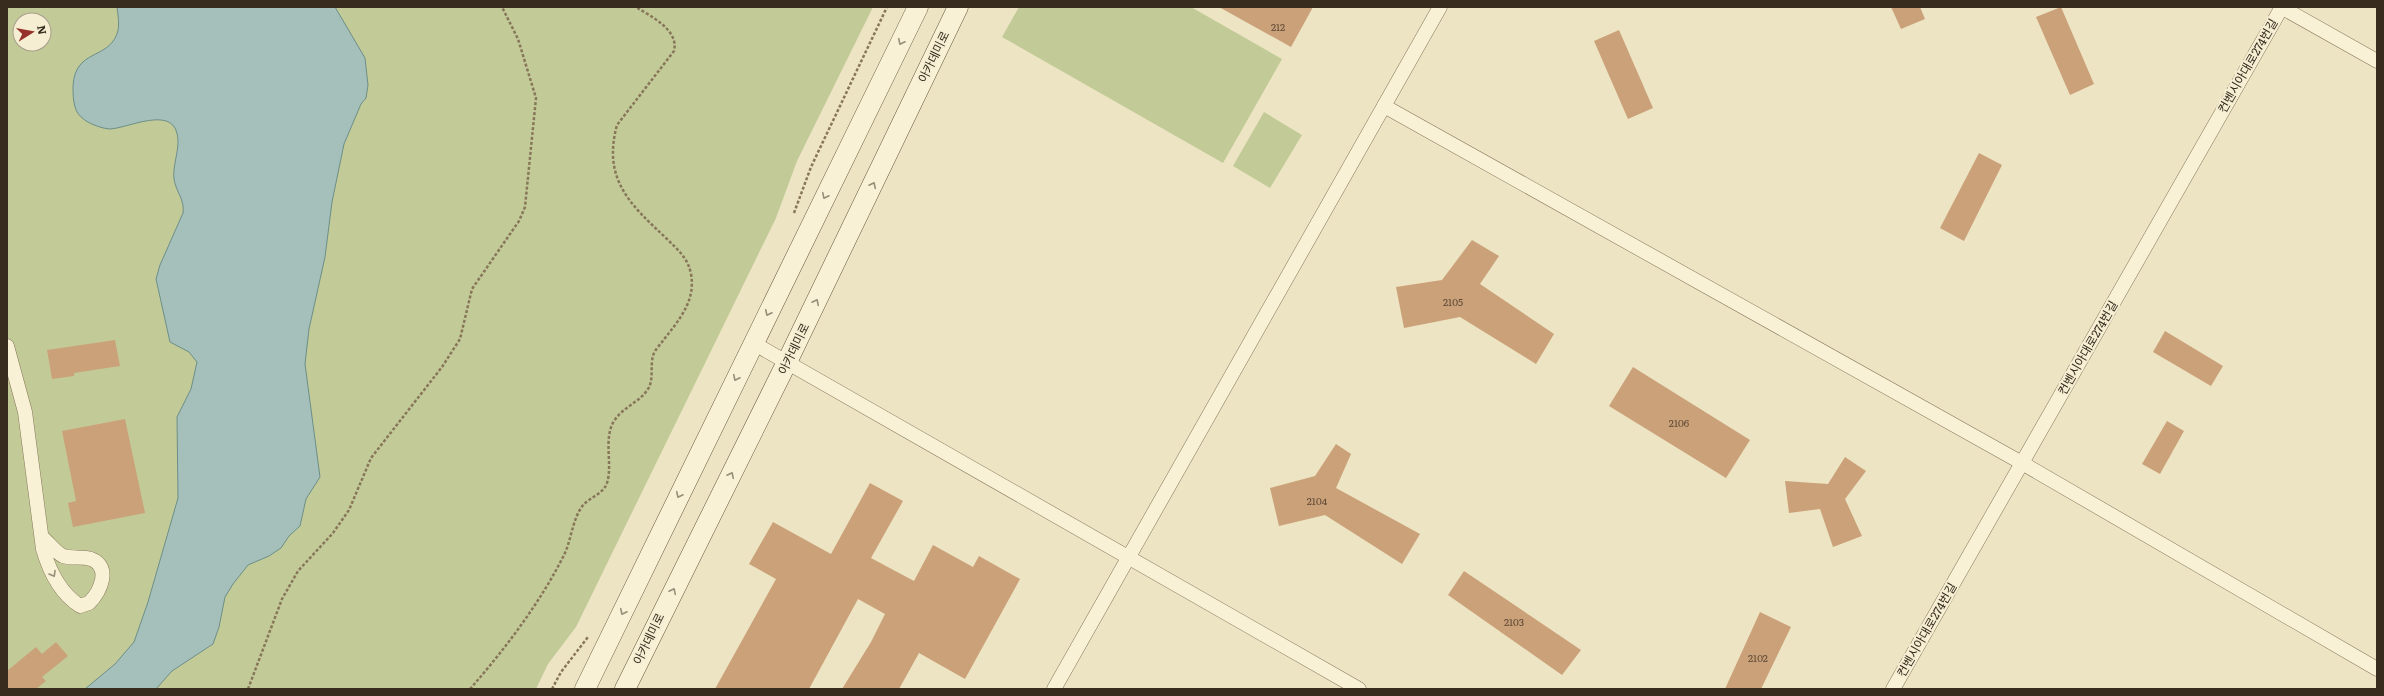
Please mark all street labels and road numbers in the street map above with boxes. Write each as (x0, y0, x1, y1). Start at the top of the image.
street label: 컨벤시아대로274번길 (2213, 15, 2281, 116)
street label: 아카데미로 (913, 28, 953, 85)
street label: 컨벤시아대로274번길 (2053, 297, 2121, 398)
street label: 아카데미로 (773, 320, 813, 377)
street label: 컨벤시아대로274번길 (1892, 579, 1960, 680)
street label: 아카데미로 (628, 610, 668, 667)

